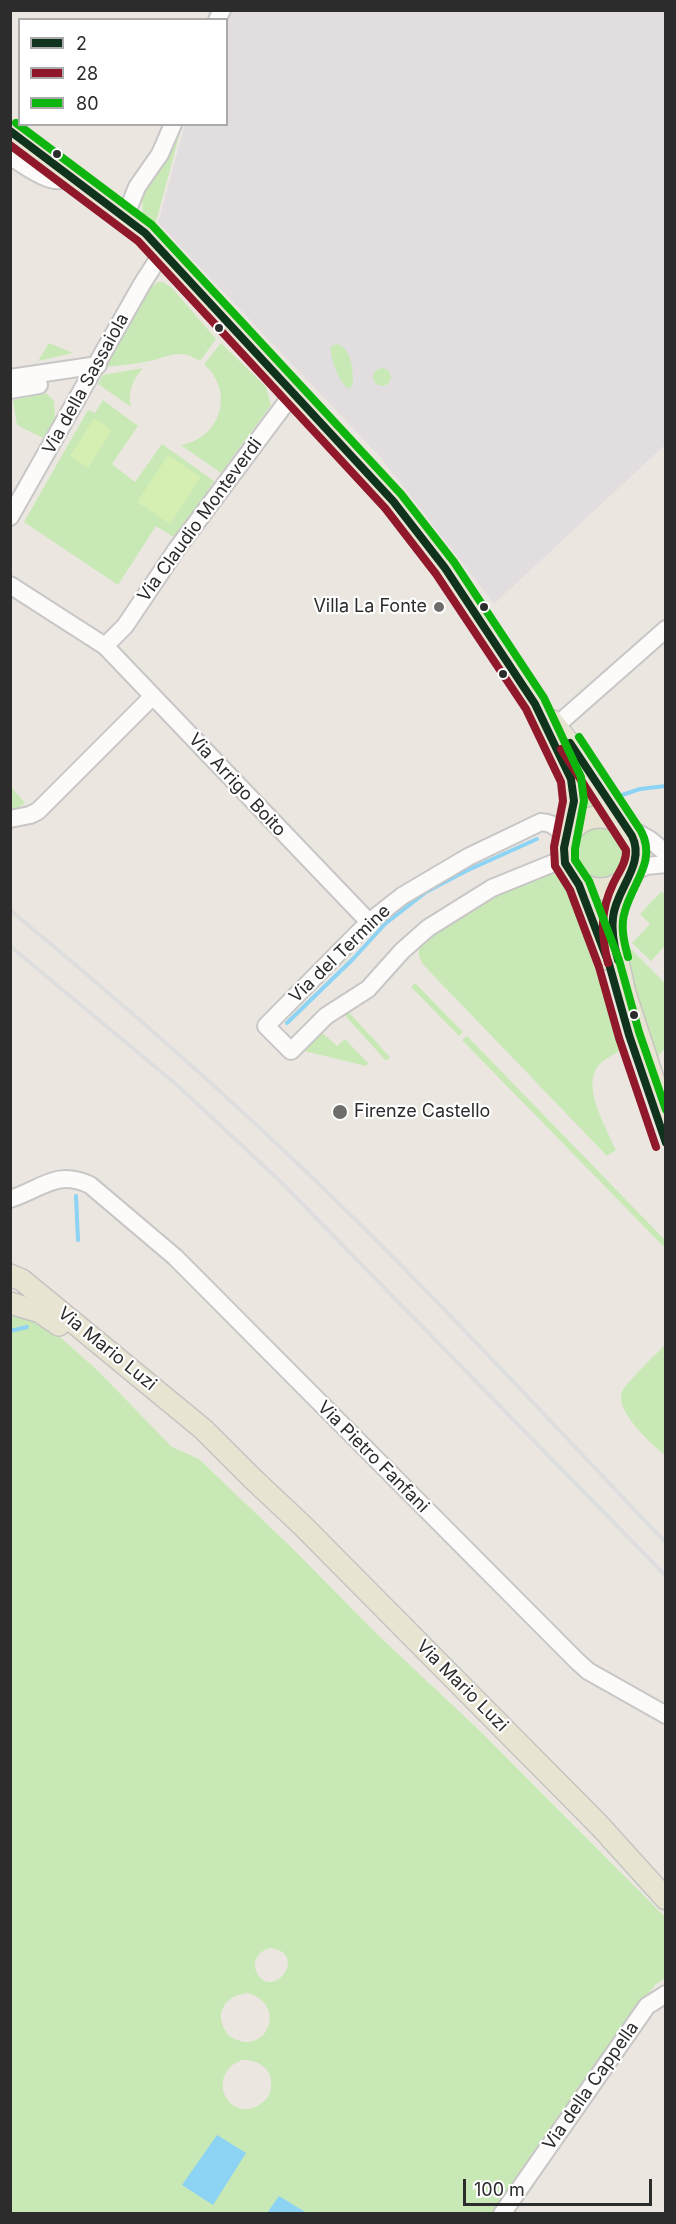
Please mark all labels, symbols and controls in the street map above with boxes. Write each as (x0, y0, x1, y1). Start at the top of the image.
legend (18, 18, 228, 126)
text: 2 (76, 33, 87, 54)
text: 28 (76, 63, 98, 84)
text: 80 (76, 93, 99, 114)
unlabelled marker (51, 148, 63, 160)
street label: Via della Sassaiola (38, 310, 134, 458)
unlabelled marker (213, 322, 225, 334)
street label: Via Claudio Monteverdi (133, 434, 267, 606)
place label: Villa La Fonte (313, 596, 427, 618)
marker: Villa La Fonte (432, 600, 446, 614)
unlabelled marker (478, 601, 490, 613)
unlabelled marker (497, 668, 509, 680)
street label: Via Arrigo Boito (184, 729, 290, 841)
street label: Via del Termine (285, 900, 395, 1008)
unlabelled marker (628, 1009, 640, 1021)
place label: Firenze Castello (354, 1101, 490, 1123)
marker: Firenze Castello (331, 1103, 349, 1121)
street label: Via Mario Luzi (53, 1303, 161, 1395)
street label: Via Pietro Fanfani (313, 1397, 433, 1517)
street label: Via Mario Luzi (412, 1636, 512, 1736)
street label: Via della Cappella (539, 2018, 643, 2154)
scale bar (466, 2167, 655, 2205)
text: 100 m (474, 2179, 525, 2200)

